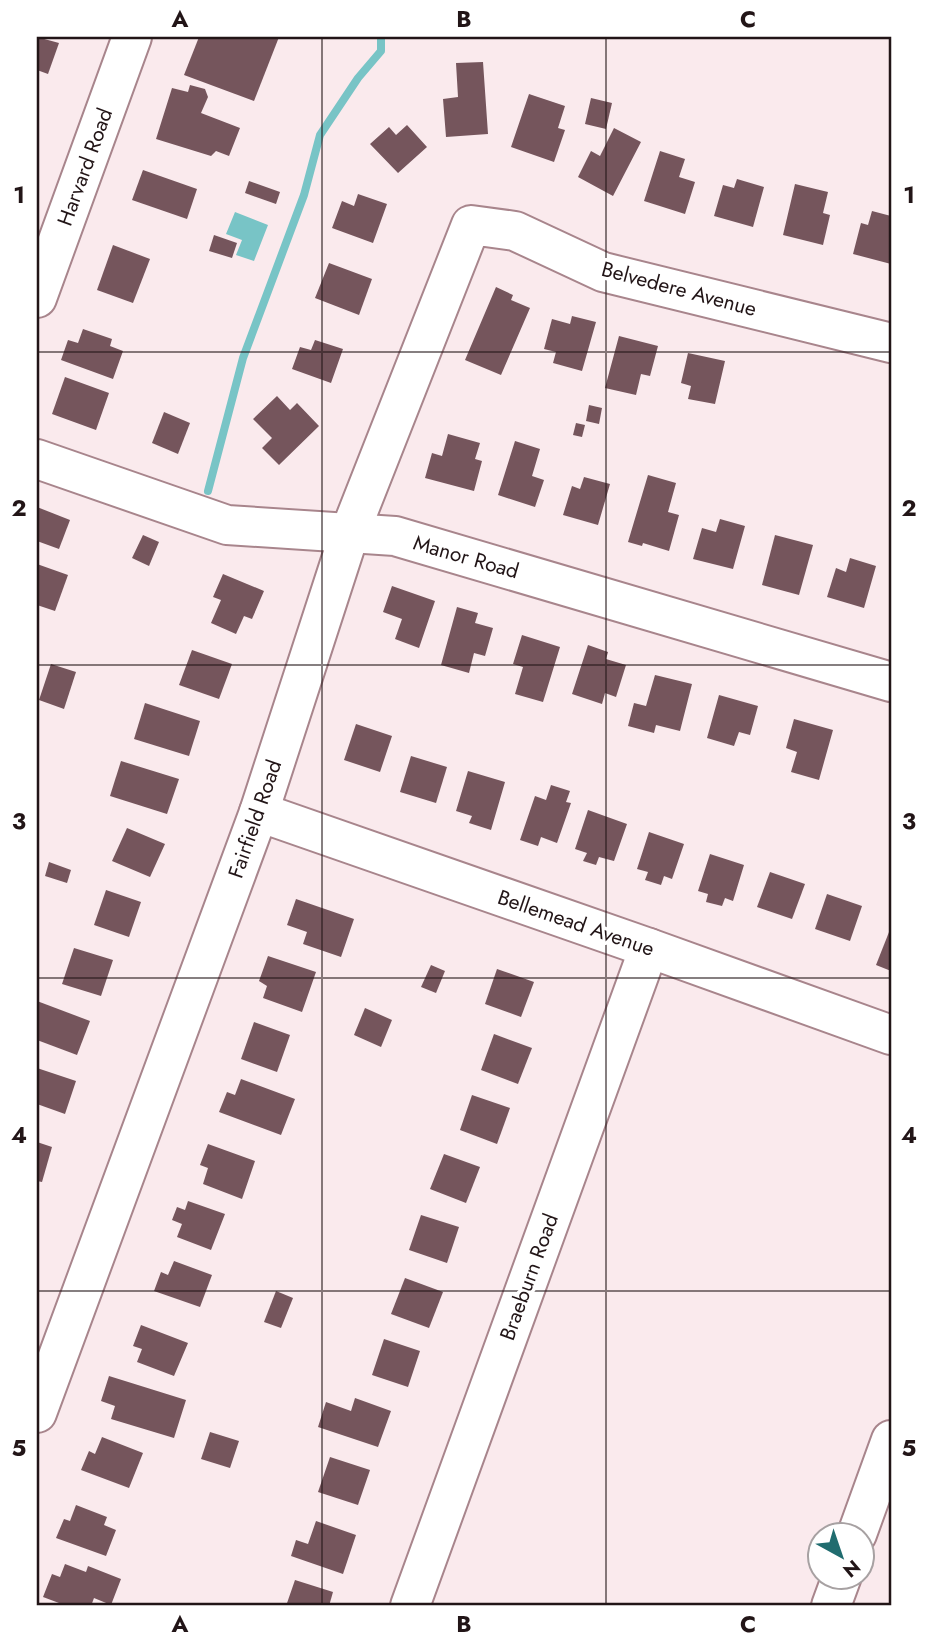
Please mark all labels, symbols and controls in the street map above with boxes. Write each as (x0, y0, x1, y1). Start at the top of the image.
text: A (171, 2, 189, 36)
text: B (456, 2, 472, 36)
text: C (740, 2, 756, 36)
street label: Harvard Road (50, 104, 120, 230)
text: 1 (13, 178, 25, 212)
text: 1 (903, 178, 915, 212)
street label: Belvedere Avenue (598, 254, 760, 324)
text: 2 (11, 491, 27, 525)
text: 2 (901, 491, 917, 525)
street label: Manor Road (410, 528, 522, 586)
street label: Fairfield Road (221, 756, 289, 882)
text: 3 (12, 804, 26, 838)
text: 3 (902, 804, 916, 838)
street label: Bellemead Avenue (494, 882, 659, 964)
text: 4 (11, 1118, 27, 1152)
text: 4 (901, 1118, 917, 1152)
street label: Braeburn Road (492, 1210, 566, 1344)
text: 5 (12, 1431, 26, 1465)
text: 5 (902, 1431, 916, 1465)
north arrow (806, 1520, 876, 1590)
text: N (837, 1553, 866, 1584)
text: A (171, 1607, 189, 1641)
text: B (456, 1607, 472, 1641)
text: C (740, 1607, 756, 1641)

